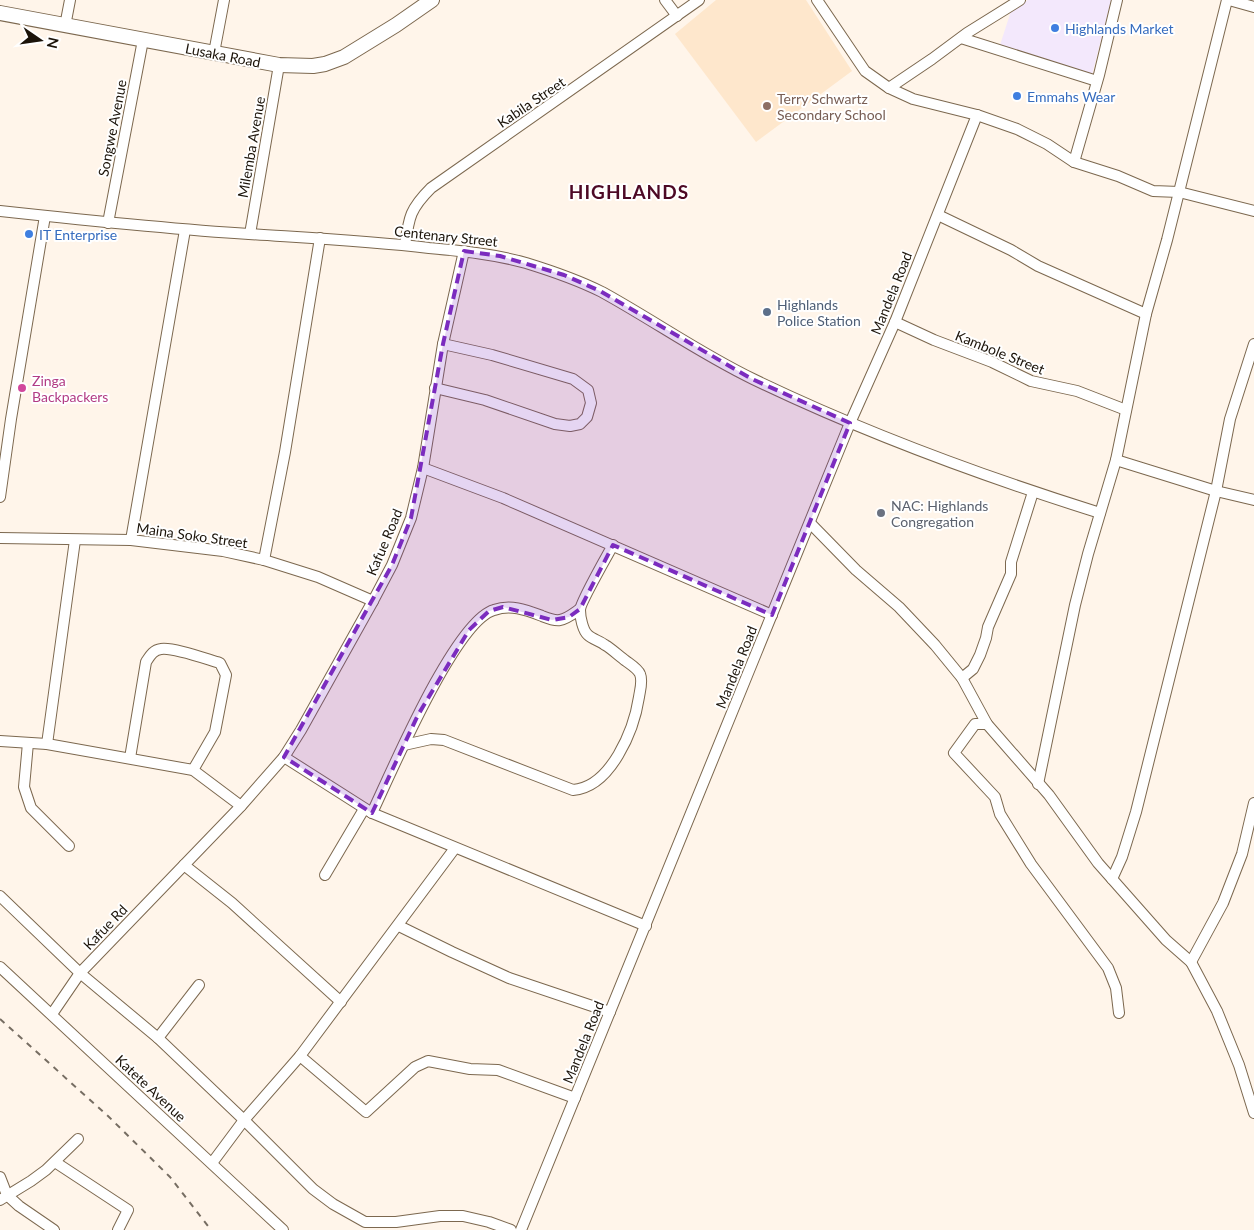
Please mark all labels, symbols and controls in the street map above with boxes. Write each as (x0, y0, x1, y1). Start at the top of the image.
north arrow (15, 15, 65, 65)
place label: Highlands Market (1065, 20, 1174, 37)
marker: Highlands Market (1049, 22, 1061, 34)
text: N (44, 36, 63, 50)
street label: Lusaka Road (184, 39, 262, 71)
street label: Kabila Street (494, 73, 568, 131)
street label: Songwe Avenue (94, 78, 130, 178)
place label: Emmahs Wear (1027, 88, 1115, 105)
place label: Terry Schwartz Secondary School (777, 90, 886, 123)
marker: Emmahs Wear (1011, 90, 1023, 102)
street label: Milemba Avenue (234, 95, 268, 199)
marker: Terry Schwartz Secondary School (761, 100, 773, 112)
district label: HIGHLANDS (569, 180, 689, 203)
street label: Centenary Street (393, 222, 499, 250)
place label: IT Enterprise (39, 226, 117, 243)
marker: IT Enterprise (23, 228, 35, 240)
street label: Mandela Road (867, 249, 915, 337)
place label: Highlands Police Station (777, 296, 861, 329)
marker: Highlands Police Station (761, 306, 773, 318)
street label: Kambole Street (953, 326, 1047, 378)
place label: Zinga Backpackers (32, 372, 108, 405)
marker: Zinga Backpackers (16, 382, 28, 394)
place label: NAC: Highlands Congregation (891, 497, 988, 530)
street label: Kafue Road (362, 506, 406, 578)
marker: NAC: Highlands Congregation (875, 507, 887, 519)
street label: Maina Soko Street (135, 519, 249, 551)
street label: Mandela Road (712, 623, 760, 711)
street label: Kafue Rd (79, 901, 131, 953)
street label: Mandela Road (559, 998, 607, 1086)
street label: Katete Avenue (112, 1051, 190, 1125)

